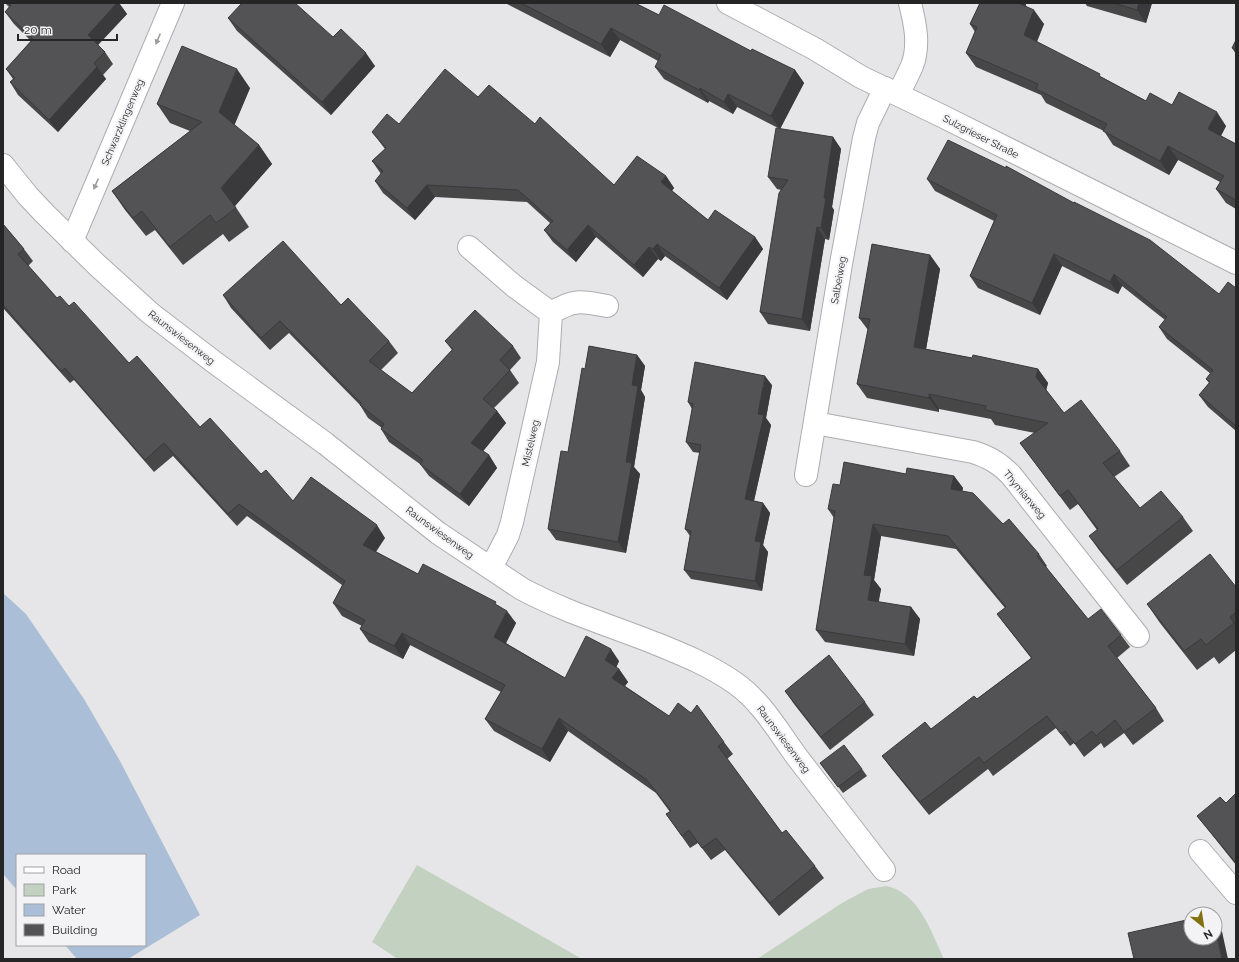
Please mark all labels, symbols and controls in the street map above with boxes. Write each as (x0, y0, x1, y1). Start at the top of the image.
scale bar (18, 16, 117, 42)
text: 20 m (24, 23, 52, 37)
one-way arrow (155, 33, 161, 44)
street label: Schwarzklingenweg (99, 77, 146, 167)
street label: Sulzgrieser Straße (941, 113, 1021, 160)
one-way arrow (93, 179, 99, 190)
street label: Salbeiweg (829, 255, 848, 305)
street label: Raunswiesenweg (146, 308, 217, 367)
street label: Mistelweg (520, 419, 541, 467)
street label: Thymianweg (1001, 468, 1048, 521)
street label: Raunswiesenweg (404, 504, 476, 561)
street label: Raunswiesenweg (755, 704, 812, 775)
legend (16, 854, 146, 946)
text: Road (52, 863, 81, 877)
text: Park (52, 883, 77, 897)
text: Water (52, 903, 86, 917)
north arrow (1183, 906, 1223, 946)
text: Building (52, 923, 98, 937)
text: N (1201, 926, 1215, 942)

